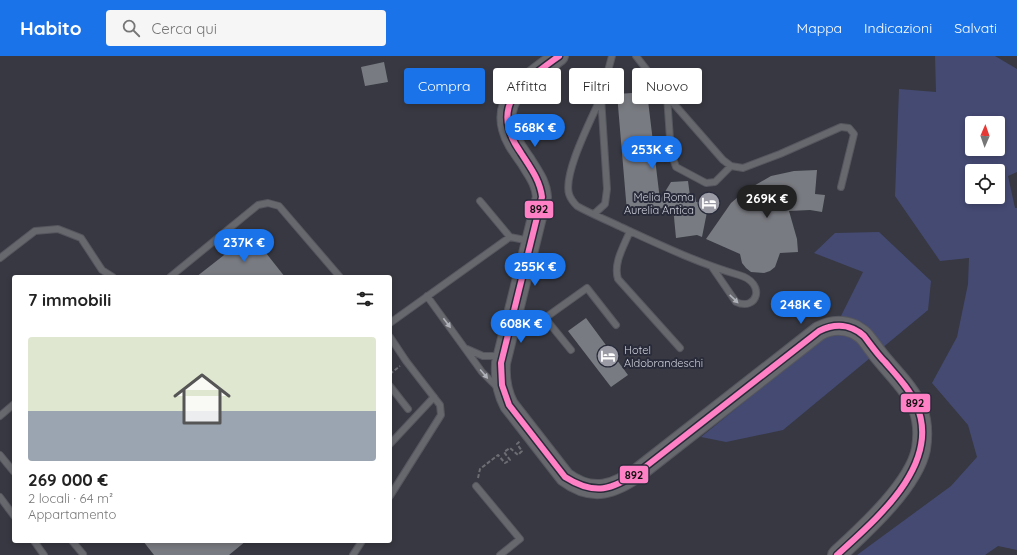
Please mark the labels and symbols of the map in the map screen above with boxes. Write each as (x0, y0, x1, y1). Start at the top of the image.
pin: 568K € (502, 114, 568, 148)
north arrow (965, 116, 1005, 156)
pin: 253K € (619, 136, 685, 170)
pin: 269K € (734, 185, 800, 219)
place label: Melia Roma Aurelia Antica (624, 190, 694, 217)
hotel icon: Melia Roma Aurelia Antica (696, 190, 722, 216)
line badge: 892 (524, 200, 554, 219)
text: 892 (530, 202, 548, 216)
pin: 237K € (211, 229, 277, 263)
pin: 255K € (502, 253, 568, 287)
pin: 248K € (768, 291, 834, 325)
one-way arrow (729, 294, 739, 304)
pin: 608K € (488, 310, 554, 344)
one-way arrow (442, 317, 451, 328)
hotel icon: Hotel Aldobrandeschi (595, 343, 621, 369)
place label: Hotel Aldobrandeschi (624, 343, 703, 370)
one-way arrow (480, 368, 489, 379)
line badge: 892 (900, 393, 931, 413)
text: 892 (906, 396, 924, 410)
line badge: 892 (619, 465, 649, 484)
text: 892 (625, 468, 643, 482)

